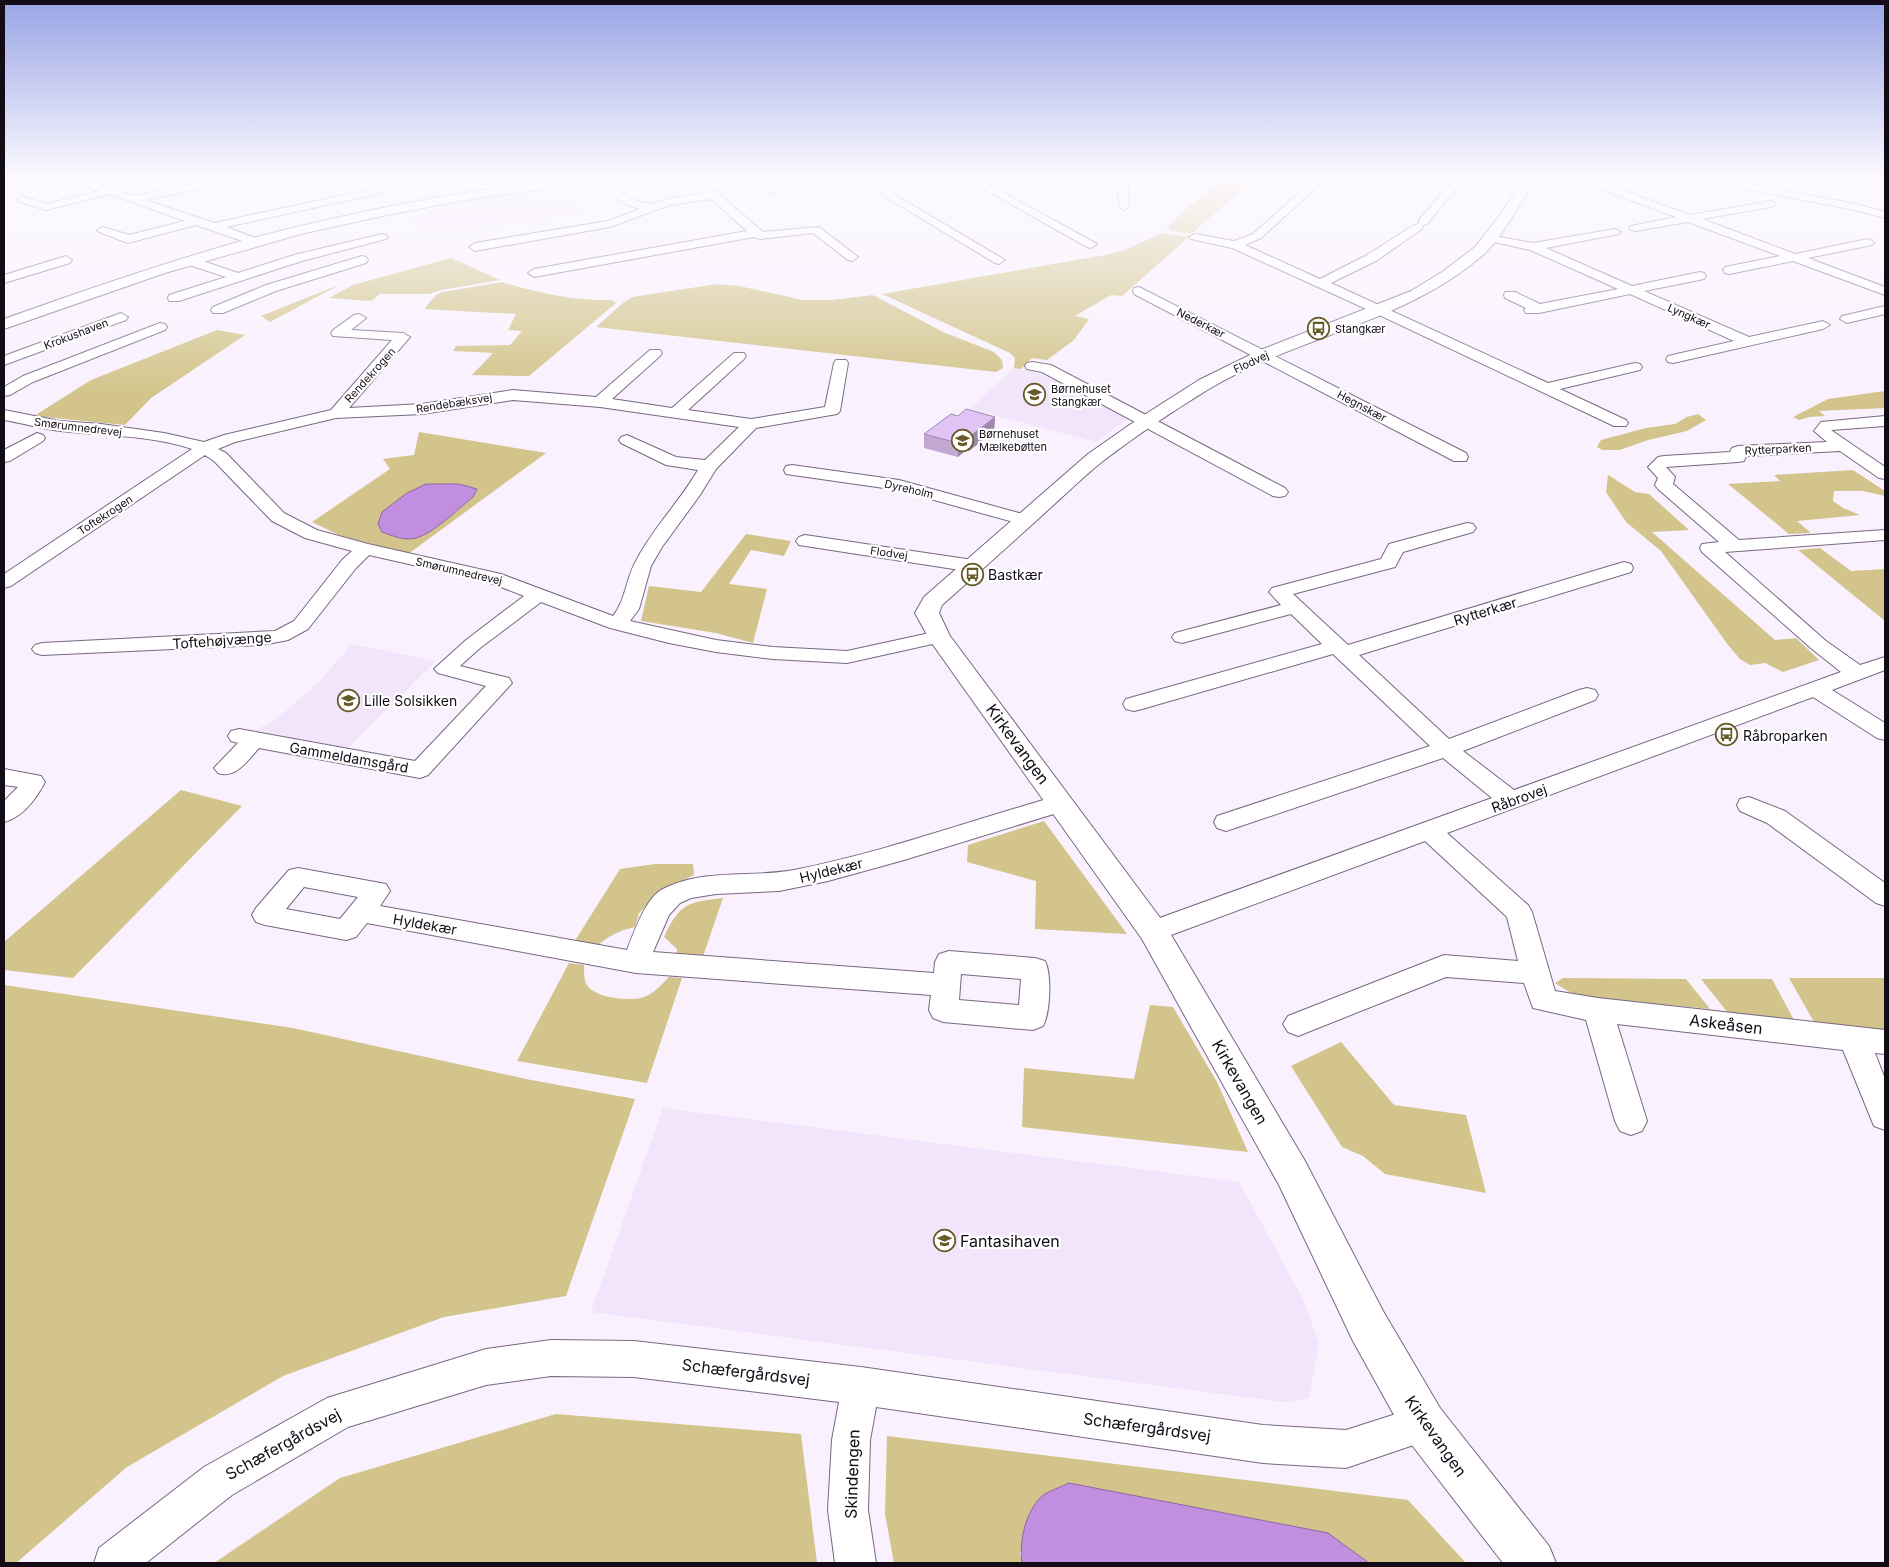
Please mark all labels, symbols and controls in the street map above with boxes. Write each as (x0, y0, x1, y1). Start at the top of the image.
street label: Lyngkær (1666, 300, 1712, 332)
street label: Nederkær (1174, 305, 1228, 341)
street label: Krokushaven (42, 315, 110, 353)
bus stop icon: Stangkær (1307, 317, 1331, 341)
place label: Stangkær (1335, 322, 1385, 336)
street label: Rendekrogen (342, 345, 398, 405)
street label: Flodvej (1231, 348, 1271, 376)
place label: Børnehuset Stangkær (1051, 382, 1111, 409)
school or university icon: Børnehuset Stangkær (1023, 383, 1047, 407)
street label: Hegnskær (1335, 387, 1389, 425)
street label: Rendebæksvej (415, 390, 493, 416)
street label: Smørumnedrevej (33, 415, 123, 439)
place label: Børnehuset Mælkebøtten (979, 427, 1047, 454)
school or university icon: Børnehuset Mælkebøtten (951, 428, 975, 452)
street label: Rytterparken (1744, 440, 1812, 458)
street label: Dyreholm (883, 477, 935, 501)
street label: Toftekrogen (75, 492, 135, 538)
street label: Flodvej (869, 543, 909, 563)
street label: Smørumnedrevej (414, 554, 504, 588)
bus stop icon: Bastkær (960, 562, 984, 586)
place label: Bastkær (988, 566, 1043, 583)
street label: Rytterkær (1451, 593, 1519, 629)
street label: Toftehøjvænge (172, 628, 272, 652)
school or university icon: Lille Solsikken (336, 688, 360, 712)
place label: Lille Solsikken (364, 692, 457, 709)
street label: Kirkevangen (982, 700, 1054, 788)
bus stop icon: Råbroparken (1715, 723, 1739, 747)
place label: Råbroparken (1743, 727, 1828, 744)
street label: Gammeldamsgård (288, 738, 410, 776)
street label: Råbrovej (1489, 780, 1549, 816)
street label: Hyldekær (798, 854, 864, 886)
street label: Hyldekær (392, 910, 458, 938)
street label: Askeåsen (1688, 1010, 1764, 1038)
street label: Kirkevangen (1208, 1036, 1272, 1128)
school or university icon: Fantasihaven (932, 1229, 956, 1253)
place label: Fantasihaven (960, 1231, 1060, 1251)
street label: Schæfergårdsvej (681, 1354, 811, 1390)
street label: Kirkevangen (1401, 1392, 1471, 1480)
street label: Schæfergårdsvej (222, 1404, 344, 1484)
street label: Schæfergårdsvej (1082, 1408, 1212, 1446)
street label: Skindengen (840, 1429, 864, 1519)

